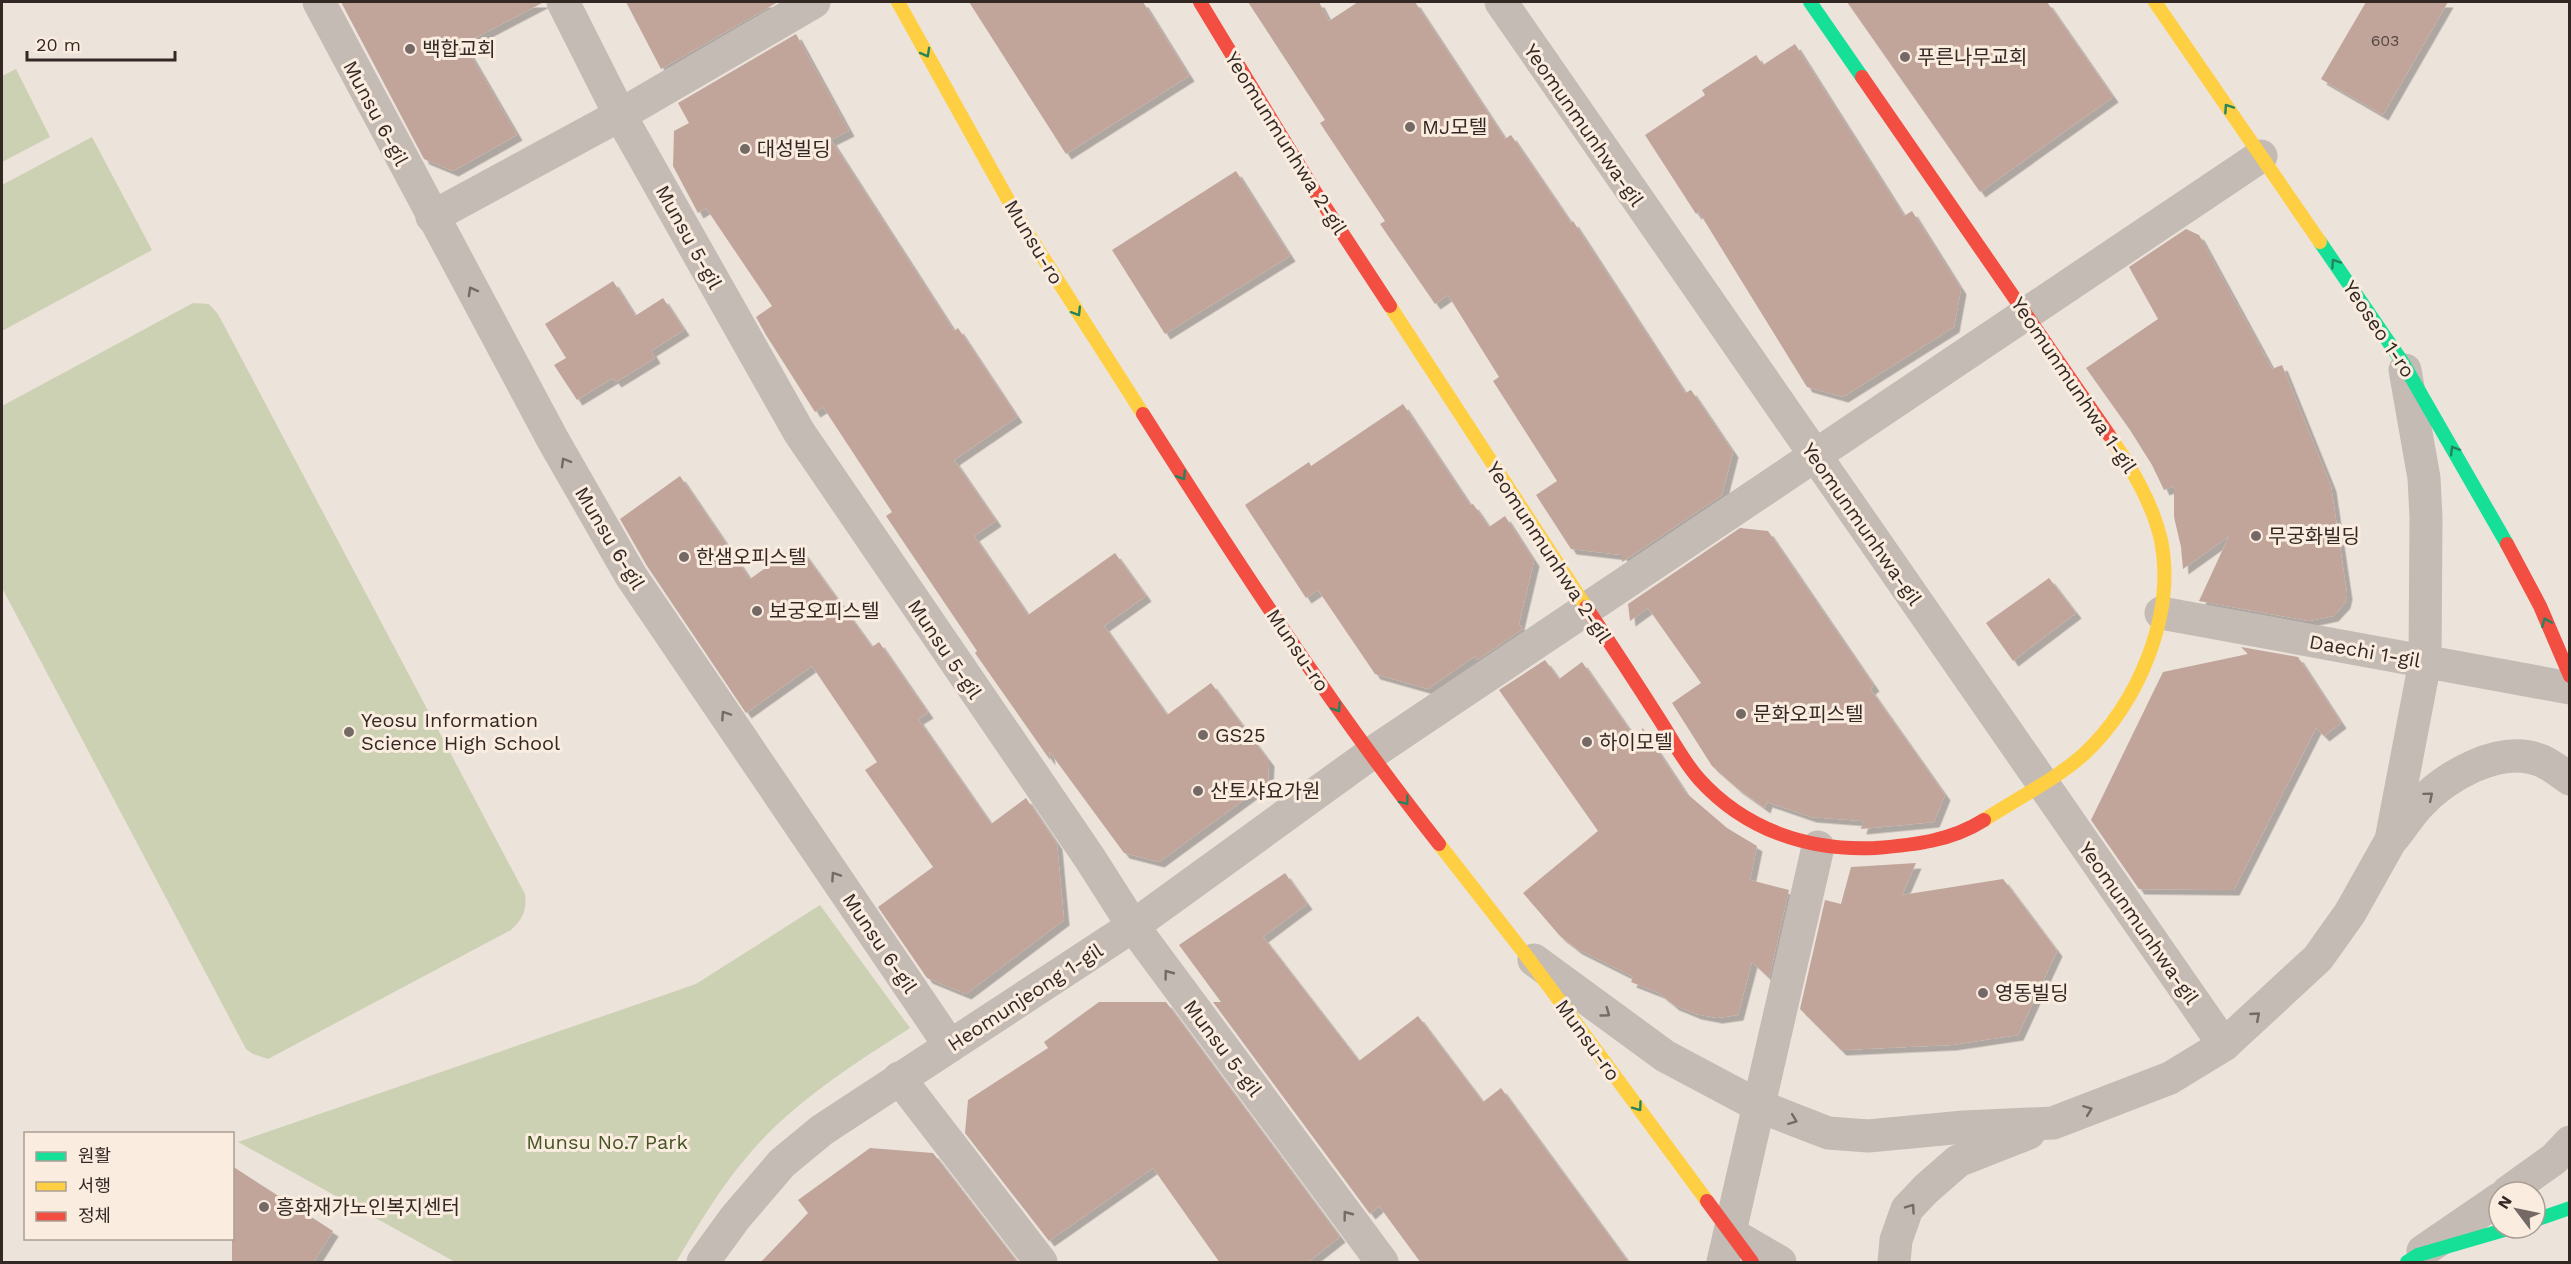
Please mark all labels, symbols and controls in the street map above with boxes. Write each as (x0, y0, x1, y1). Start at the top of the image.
scale bar (27, 24, 176, 62)
house number: 603 (2371, 31, 2399, 50)
text: 20 m (36, 34, 81, 55)
place label: 백합교회 (422, 37, 496, 61)
street label: Yeomunmunhwa-gil (1519, 39, 1649, 211)
marker: 백합교회 (403, 42, 417, 56)
place label: 푸른나무교회 (1917, 45, 2027, 69)
one-way arrow (919, 46, 930, 57)
street label: Yeomunmunhwa 2-gil (1220, 47, 1352, 239)
marker: 푸른나무교회 (1898, 50, 1912, 64)
street label: Munsu 6-gil (338, 56, 414, 170)
one-way arrow (2224, 103, 2235, 114)
place label: MJ모텔 (1422, 115, 1487, 139)
marker: MJ모텔 (1403, 120, 1417, 134)
place label: 대성빌딩 (757, 137, 831, 161)
marker: 대성빌딩 (738, 142, 752, 156)
street label: Munsu 5-gil (651, 181, 727, 293)
street label: Munsu-ro (999, 195, 1069, 289)
one-way arrow (2331, 258, 2342, 269)
street label: Yeoseo 1-ro (2338, 276, 2420, 382)
one-way arrow (468, 286, 479, 297)
street label: Yeomunmunhwa 1-gil (2006, 292, 2142, 478)
one-way arrow (1070, 305, 1081, 316)
street label: Yeomunmunhwa-gil (1797, 438, 1927, 610)
one-way arrow (2450, 446, 2462, 456)
one-way arrow (561, 457, 573, 468)
street label: Yeomunmunhwa 2-gil (1481, 457, 1617, 647)
one-way arrow (1175, 469, 1186, 480)
street label: Munsu 6-gil (570, 482, 650, 594)
place label: 무궁화빌딩 (2268, 524, 2360, 548)
marker: 무궁화빌딩 (2249, 529, 2263, 543)
place label: 한샘오피스텔 (696, 545, 806, 569)
marker: 한샘오피스텔 (677, 550, 691, 564)
street label: Munsu 5-gil (903, 595, 987, 703)
place label: 보궁오피스텔 (769, 599, 879, 623)
marker: 보궁오피스텔 (750, 604, 764, 618)
street label: Munsu-ro (1262, 604, 1334, 696)
one-way arrow (2541, 617, 2553, 628)
street label: Daechi 1-gil (2307, 629, 2423, 673)
one-way arrow (1330, 701, 1341, 712)
place label: 문화오피스텔 (1753, 702, 1863, 726)
marker: 문화오피스텔 (1734, 707, 1748, 721)
place label: Yeosu Information Science High School (361, 708, 560, 755)
one-way arrow (721, 711, 733, 721)
place label: GS25 (1215, 723, 1266, 747)
marker: Yeosu Information Science High School (342, 725, 356, 739)
marker: GS25 (1196, 728, 1210, 742)
place label: 하이모텔 (1599, 730, 1673, 754)
marker: 하이모텔 (1580, 735, 1594, 749)
place label: 산토샤요가원 (1210, 779, 1320, 803)
marker: 산토샤요가원 (1191, 784, 1205, 798)
one-way arrow (2422, 792, 2433, 803)
one-way arrow (1398, 795, 1409, 806)
street label: Yeomunmunhwa-gil (2074, 837, 2204, 1009)
one-way arrow (831, 872, 842, 883)
street label: Munsu 6-gil (838, 888, 922, 998)
street label: Heomunjeong 1-gil (943, 938, 1107, 1056)
one-way arrow (1165, 970, 1176, 981)
place label: 영동빌딩 (1995, 981, 2069, 1005)
marker: 영동빌딩 (1976, 986, 1990, 1000)
street label: Munsu 5-gil (1179, 995, 1267, 1101)
street label: Munsu-ro (1551, 995, 1625, 1085)
one-way arrow (1600, 1006, 1611, 1017)
one-way arrow (2249, 1012, 2260, 1023)
one-way arrow (1630, 1101, 1641, 1112)
one-way arrow (2082, 1105, 2092, 1118)
one-way arrow (1787, 1112, 1798, 1125)
park label: Munsu No.7 Park (526, 1130, 688, 1154)
legend (24, 1132, 234, 1240)
text: 원활 (78, 1145, 111, 1166)
text: 서행 (78, 1175, 111, 1196)
north arrow (2487, 1180, 2547, 1240)
text: N (2494, 1192, 2516, 1212)
place label: 흥화재가노인복지센터 (276, 1195, 460, 1219)
marker: 흥화재가노인복지센터 (257, 1200, 271, 1214)
one-way arrow (1904, 1203, 1915, 1214)
text: 정체 (78, 1205, 111, 1226)
one-way arrow (1343, 1211, 1354, 1222)

